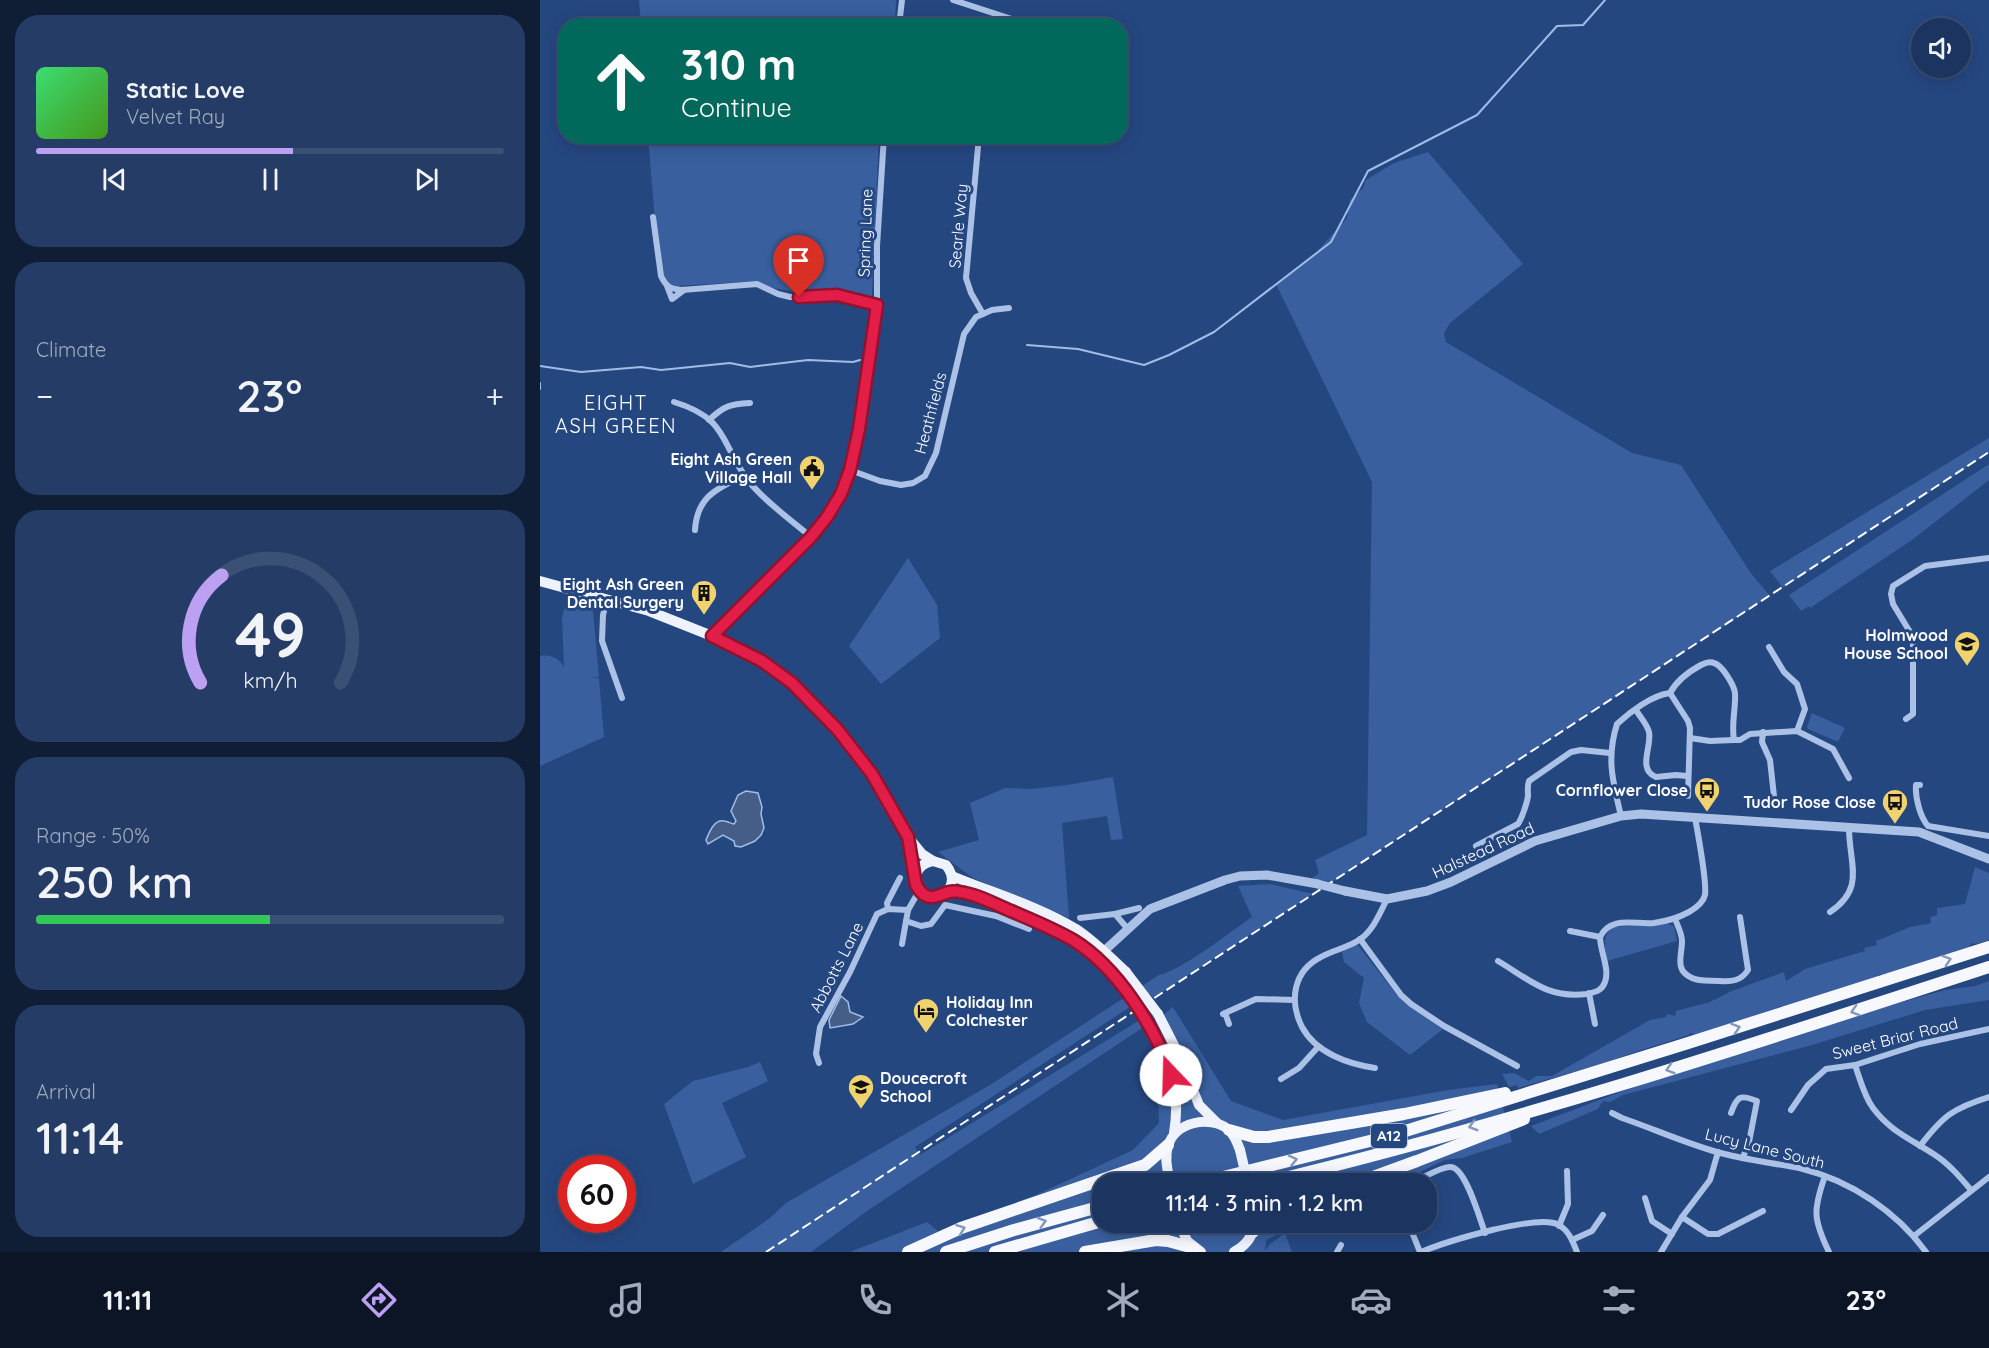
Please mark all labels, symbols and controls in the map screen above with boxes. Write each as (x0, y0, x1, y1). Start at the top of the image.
map controls (1911, 18, 1971, 78)
button: sound (1911, 18, 1971, 78)
text: 310 m (681, 38, 796, 91)
icon: ahead (582, 42, 660, 120)
text: Static Love (126, 76, 245, 104)
text: Continue (681, 90, 792, 124)
text: Velvet Ray (126, 104, 225, 129)
icon: previous (98, 163, 131, 196)
icon: pause (254, 163, 287, 196)
icon: next (410, 163, 443, 196)
street label: Searle Way (944, 183, 972, 269)
street label: Spring Lane (853, 188, 877, 278)
pin (773, 235, 824, 297)
icon: arrive (782, 244, 815, 277)
text: Climate (36, 337, 106, 362)
text: 23° (236, 367, 302, 423)
street label: Heathfields (910, 370, 950, 456)
text: − (36, 375, 53, 416)
text: + (485, 375, 504, 416)
district label: EIGHT ASH GREEN (555, 390, 677, 438)
place label: Eight Ash Green Village Hall (671, 449, 792, 487)
public building icon: Eight Ash Green Village Hall (797, 453, 827, 491)
place label: Eight Ash Green Dental Surgery (563, 574, 684, 612)
building icon: Eight Ash Green Dental Surgery (689, 578, 719, 616)
text: 49 (235, 595, 305, 673)
place label: Holmwood House School (1844, 625, 1948, 663)
school or university icon: Holmwood House School (1952, 629, 1982, 667)
text: km/h (243, 667, 297, 693)
bus stop icon: Cornflower Close (1692, 775, 1722, 813)
place label: Cornflower Close (1556, 780, 1688, 800)
bus stop icon: Tudor Rose Close (1880, 787, 1910, 825)
place label: Tudor Rose Close (1743, 792, 1876, 812)
street label: Halstead Road (1429, 818, 1537, 882)
text: Range · 50% (36, 823, 150, 848)
text: 250 km (36, 853, 193, 909)
street label: Abbotts Lane (805, 918, 867, 1016)
one-way arrow (1941, 955, 1952, 967)
place label: Holiday Inn Colchester (946, 992, 1033, 1030)
hotel icon: Holiday Inn Colchester (911, 996, 941, 1034)
one-way arrow (1850, 1003, 1861, 1016)
street label: Sweet Briar Road (1830, 1013, 1960, 1063)
one-way arrow (1730, 1023, 1741, 1035)
position arrow (1139, 1043, 1203, 1107)
one-way arrow (1665, 1062, 1675, 1074)
place label: Doucecroft School (880, 1068, 967, 1106)
school or university icon: Doucecroft School (846, 1072, 876, 1110)
text: Arrival (36, 1079, 96, 1104)
text: 11:14 (36, 1109, 124, 1165)
one-way arrow (1468, 1119, 1478, 1132)
street label: Lucy Lane South (1703, 1123, 1827, 1173)
road number: A12 (1371, 1124, 1407, 1148)
speed limit sign: 60 (558, 1155, 636, 1233)
one-way arrow (1287, 1155, 1297, 1168)
text: 11:14 · 3 min · 1.2 km (1166, 1189, 1363, 1217)
one-way arrow (1036, 1217, 1047, 1229)
one-way arrow (955, 1224, 966, 1236)
icon: directions (358, 1279, 400, 1321)
icon: music (606, 1279, 648, 1321)
icon: phone (854, 1279, 896, 1321)
icon: climate (1102, 1279, 1144, 1321)
icon: car (1350, 1279, 1392, 1321)
icon: filters (1598, 1279, 1640, 1321)
text: 11:11 (103, 1283, 152, 1317)
text: 23° (1846, 1283, 1886, 1317)

